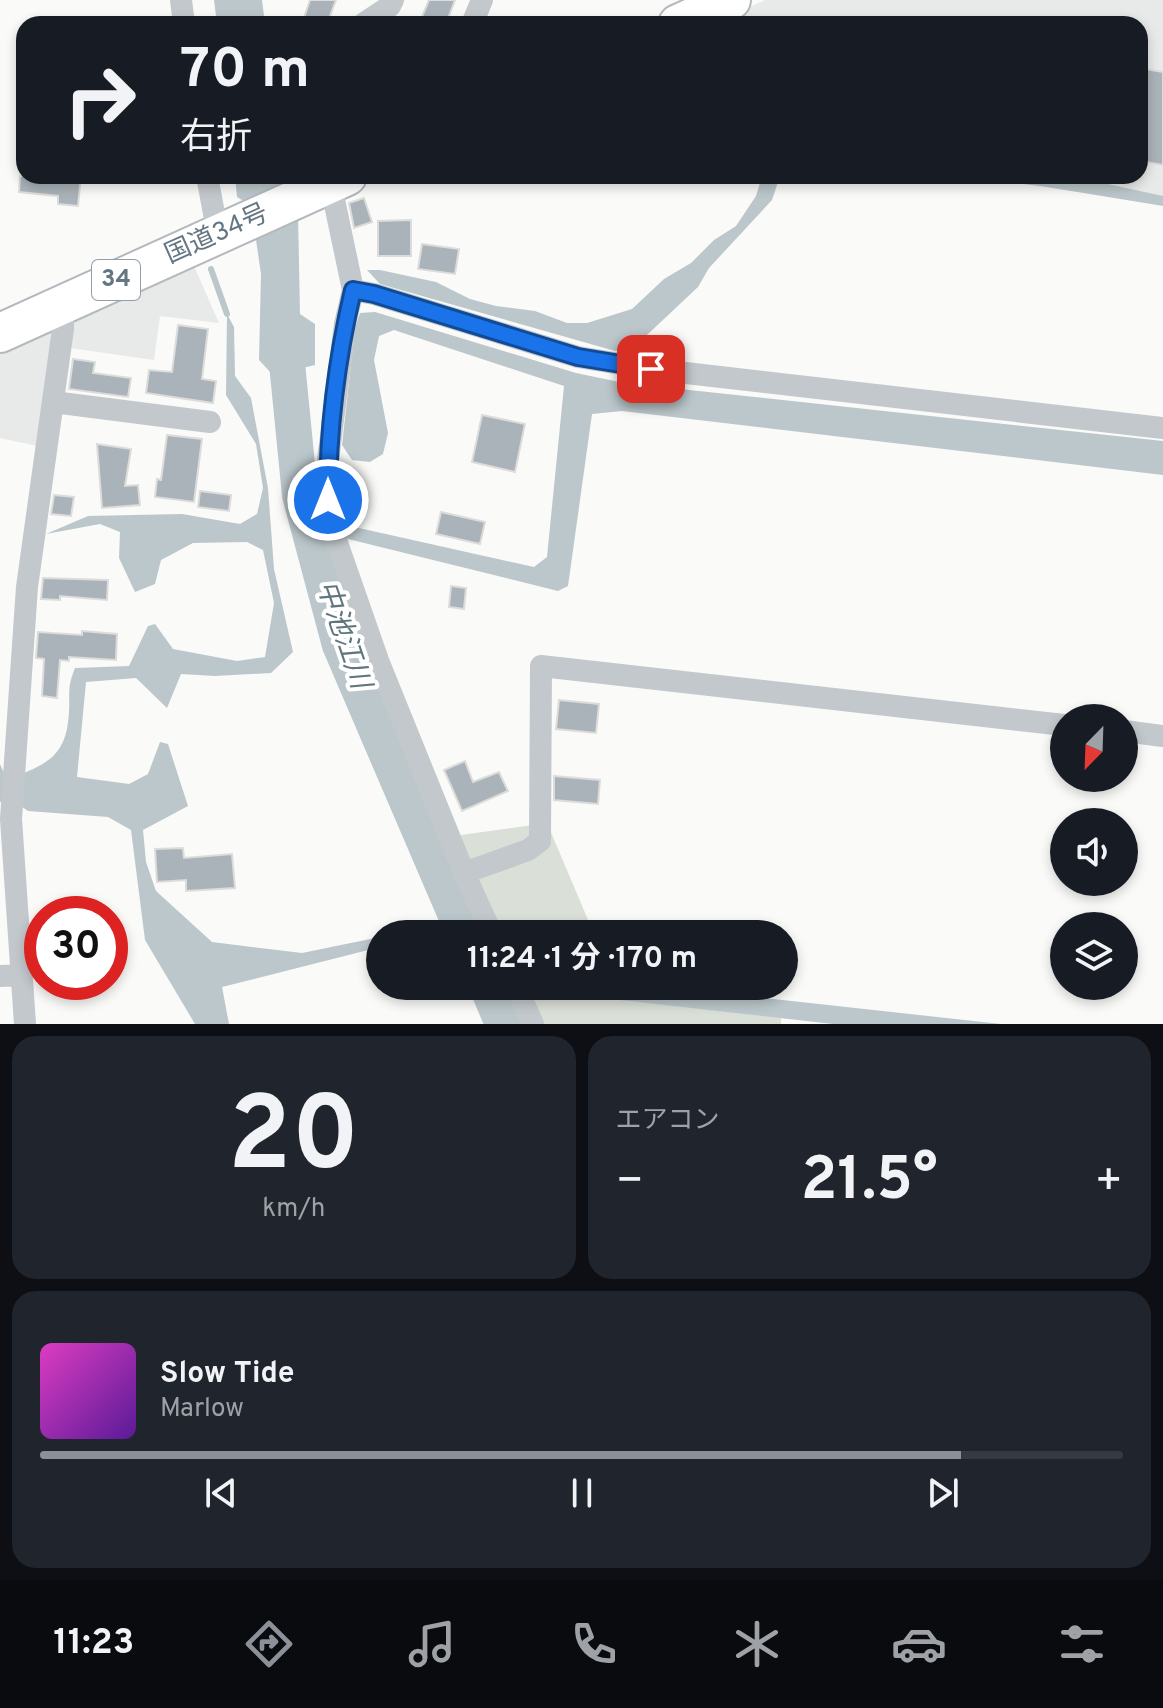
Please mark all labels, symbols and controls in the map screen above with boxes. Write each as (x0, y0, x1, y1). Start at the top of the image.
text: 70 m (180, 37, 310, 107)
icon: right (48, 48, 152, 152)
text: 右折 (180, 116, 252, 162)
street label: 国道34号 (160, 198, 274, 272)
road number: 34 (92, 260, 140, 300)
pin (617, 335, 685, 403)
icon: arrive (629, 347, 673, 391)
position arrow (286, 458, 370, 542)
water label: 中池江川 (307, 576, 378, 697)
north arrow (1050, 704, 1138, 792)
map controls (1050, 704, 1138, 1000)
button: sound (1050, 808, 1138, 896)
speed limit sign: 30 (24, 896, 128, 1000)
button: layers (1050, 912, 1138, 1000)
text: 11:24 · 1 分 · 170 m (467, 941, 697, 978)
text: 20 (228, 1075, 360, 1207)
text: エアコン (616, 1105, 720, 1138)
text: 21.5° (801, 1145, 938, 1221)
text: − (616, 1155, 644, 1211)
text: + (1095, 1155, 1123, 1211)
text: km/h (262, 1193, 325, 1226)
text: Slow Tide (160, 1356, 294, 1393)
text: Marlow (160, 1393, 244, 1426)
icon: previous (199, 1471, 243, 1515)
icon: pause (560, 1471, 604, 1515)
icon: next (921, 1471, 965, 1515)
icon: directions (241, 1616, 297, 1672)
icon: music (404, 1616, 460, 1672)
icon: phone (566, 1616, 622, 1672)
icon: climate (729, 1616, 785, 1672)
icon: car (891, 1616, 947, 1672)
icon: filters (1054, 1616, 1110, 1672)
text: 11:23 (53, 1621, 134, 1667)

